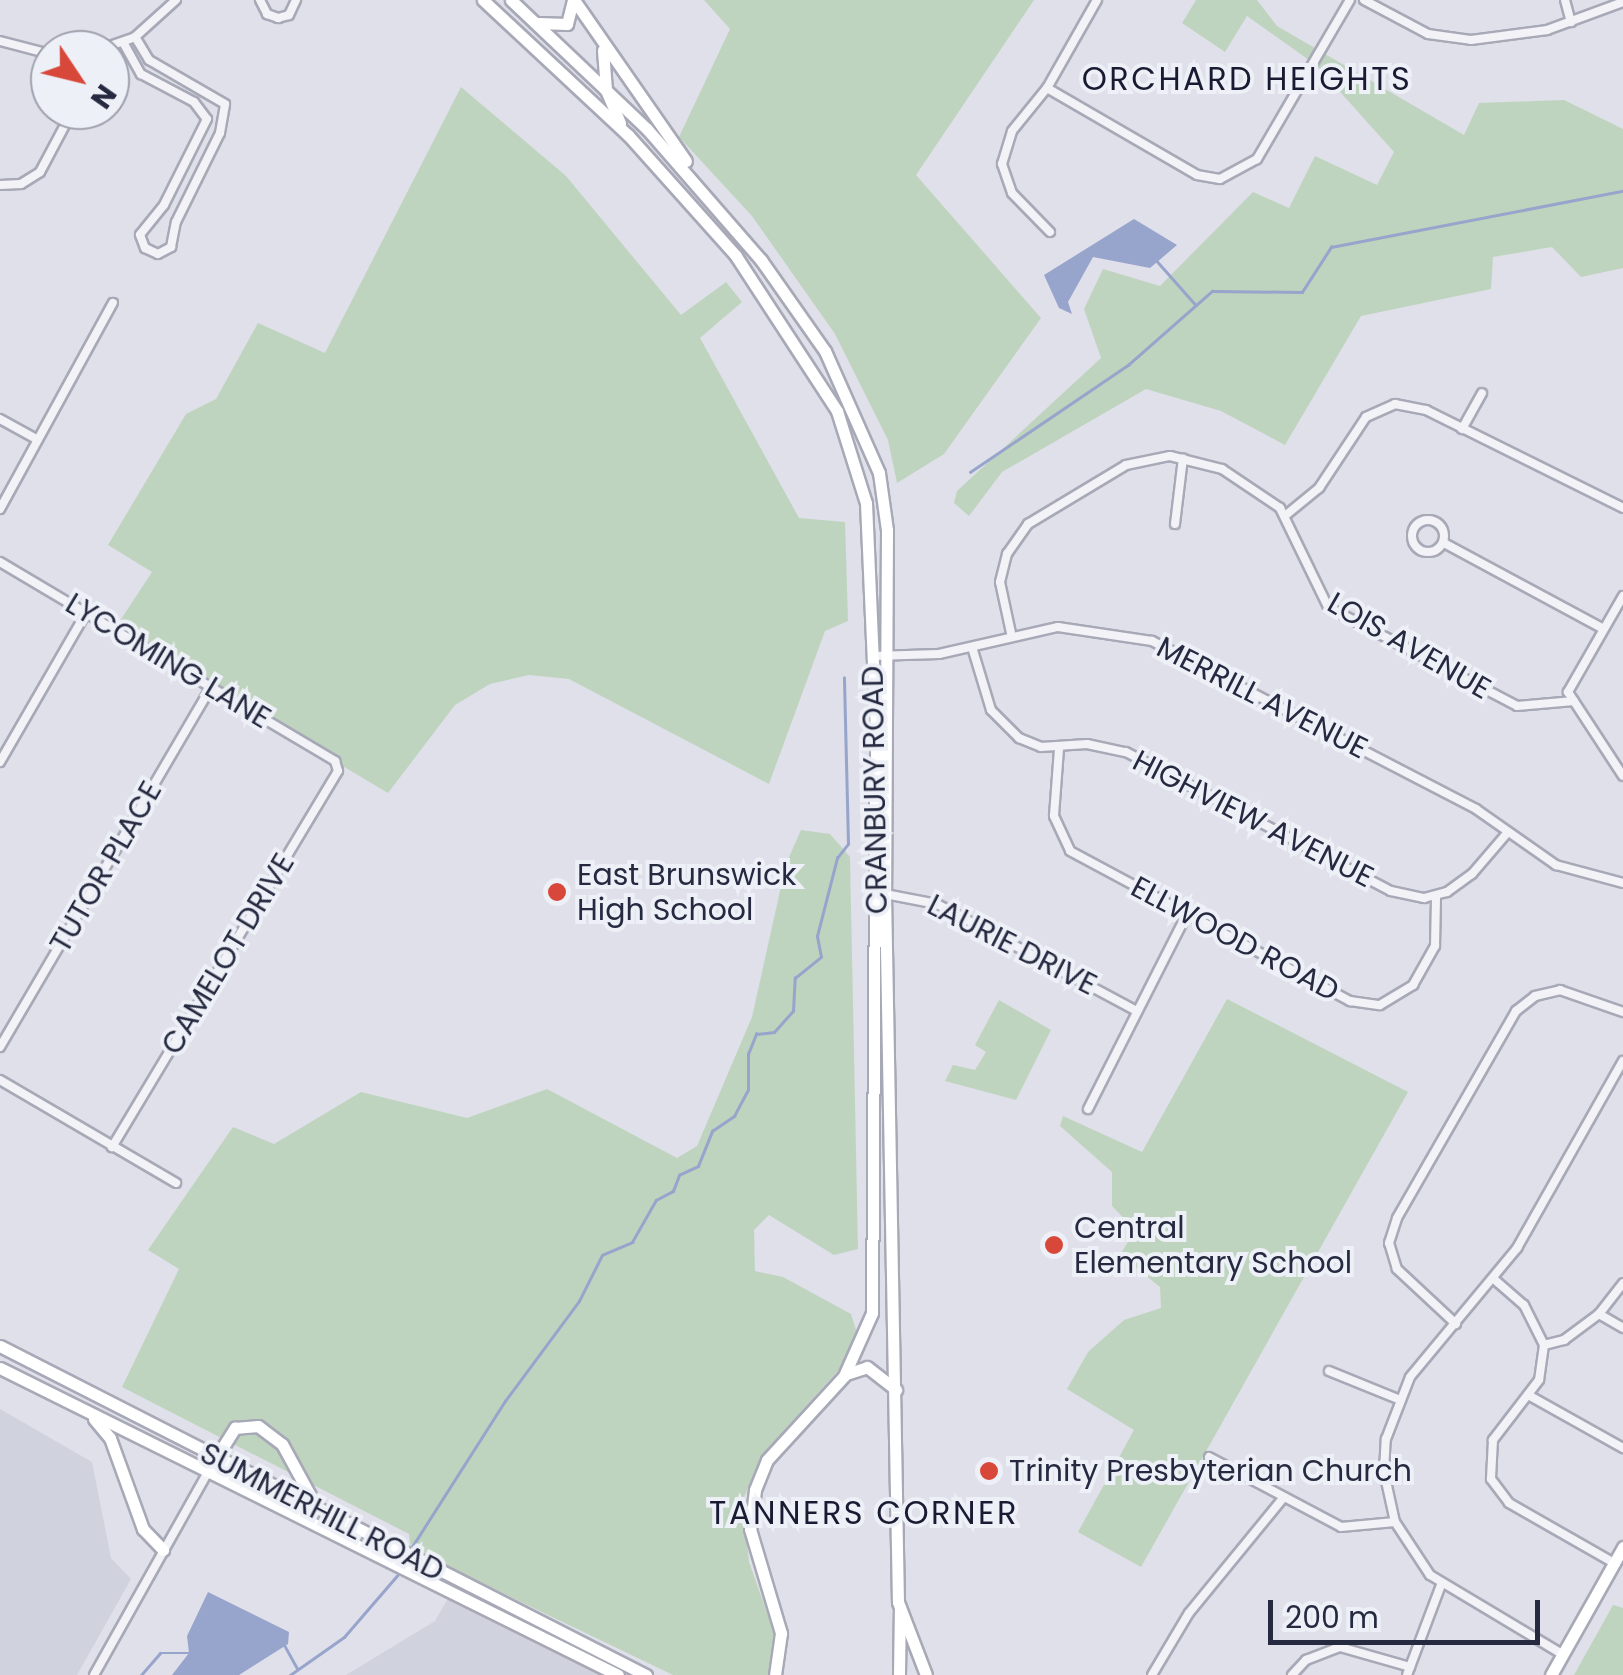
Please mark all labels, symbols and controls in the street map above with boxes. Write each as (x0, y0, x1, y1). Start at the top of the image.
north arrow (30, 30, 130, 130)
district label: ORCHARD HEIGHTS (1082, 60, 1412, 98)
text: N (81, 77, 125, 116)
street label: LOIS AVENUE (1321, 585, 1497, 707)
street label: LYCOMING LANE (59, 586, 277, 736)
street label: MERRILL AVENUE (1151, 629, 1373, 767)
street label: CRANBURY ROAD (855, 666, 895, 914)
street label: HIGHVIEW AVENUE (1127, 743, 1379, 895)
street label: TUTOR PLACE (43, 775, 169, 959)
street label: CAMELOT DRIVE (154, 847, 302, 1061)
place label: East Brunswick High School (577, 857, 797, 928)
street label: ELLWOOD ROAD (1125, 869, 1345, 1009)
marker: East Brunswick High School (546, 881, 568, 903)
street label: LAURIE DRIVE (921, 887, 1103, 1003)
place label: Central Elementary School (1074, 1210, 1352, 1280)
marker: Central Elementary School (1043, 1234, 1065, 1256)
street label: SUMMERHILL ROAD (194, 1435, 450, 1589)
place label: Trinity Presbyterian Church (1009, 1453, 1412, 1489)
marker: Trinity Presbyterian Church (978, 1460, 1000, 1482)
district label: TANNERS CORNER (709, 1494, 1019, 1532)
scale bar (1273, 1580, 1546, 1642)
text: 200 m (1285, 1596, 1379, 1639)

